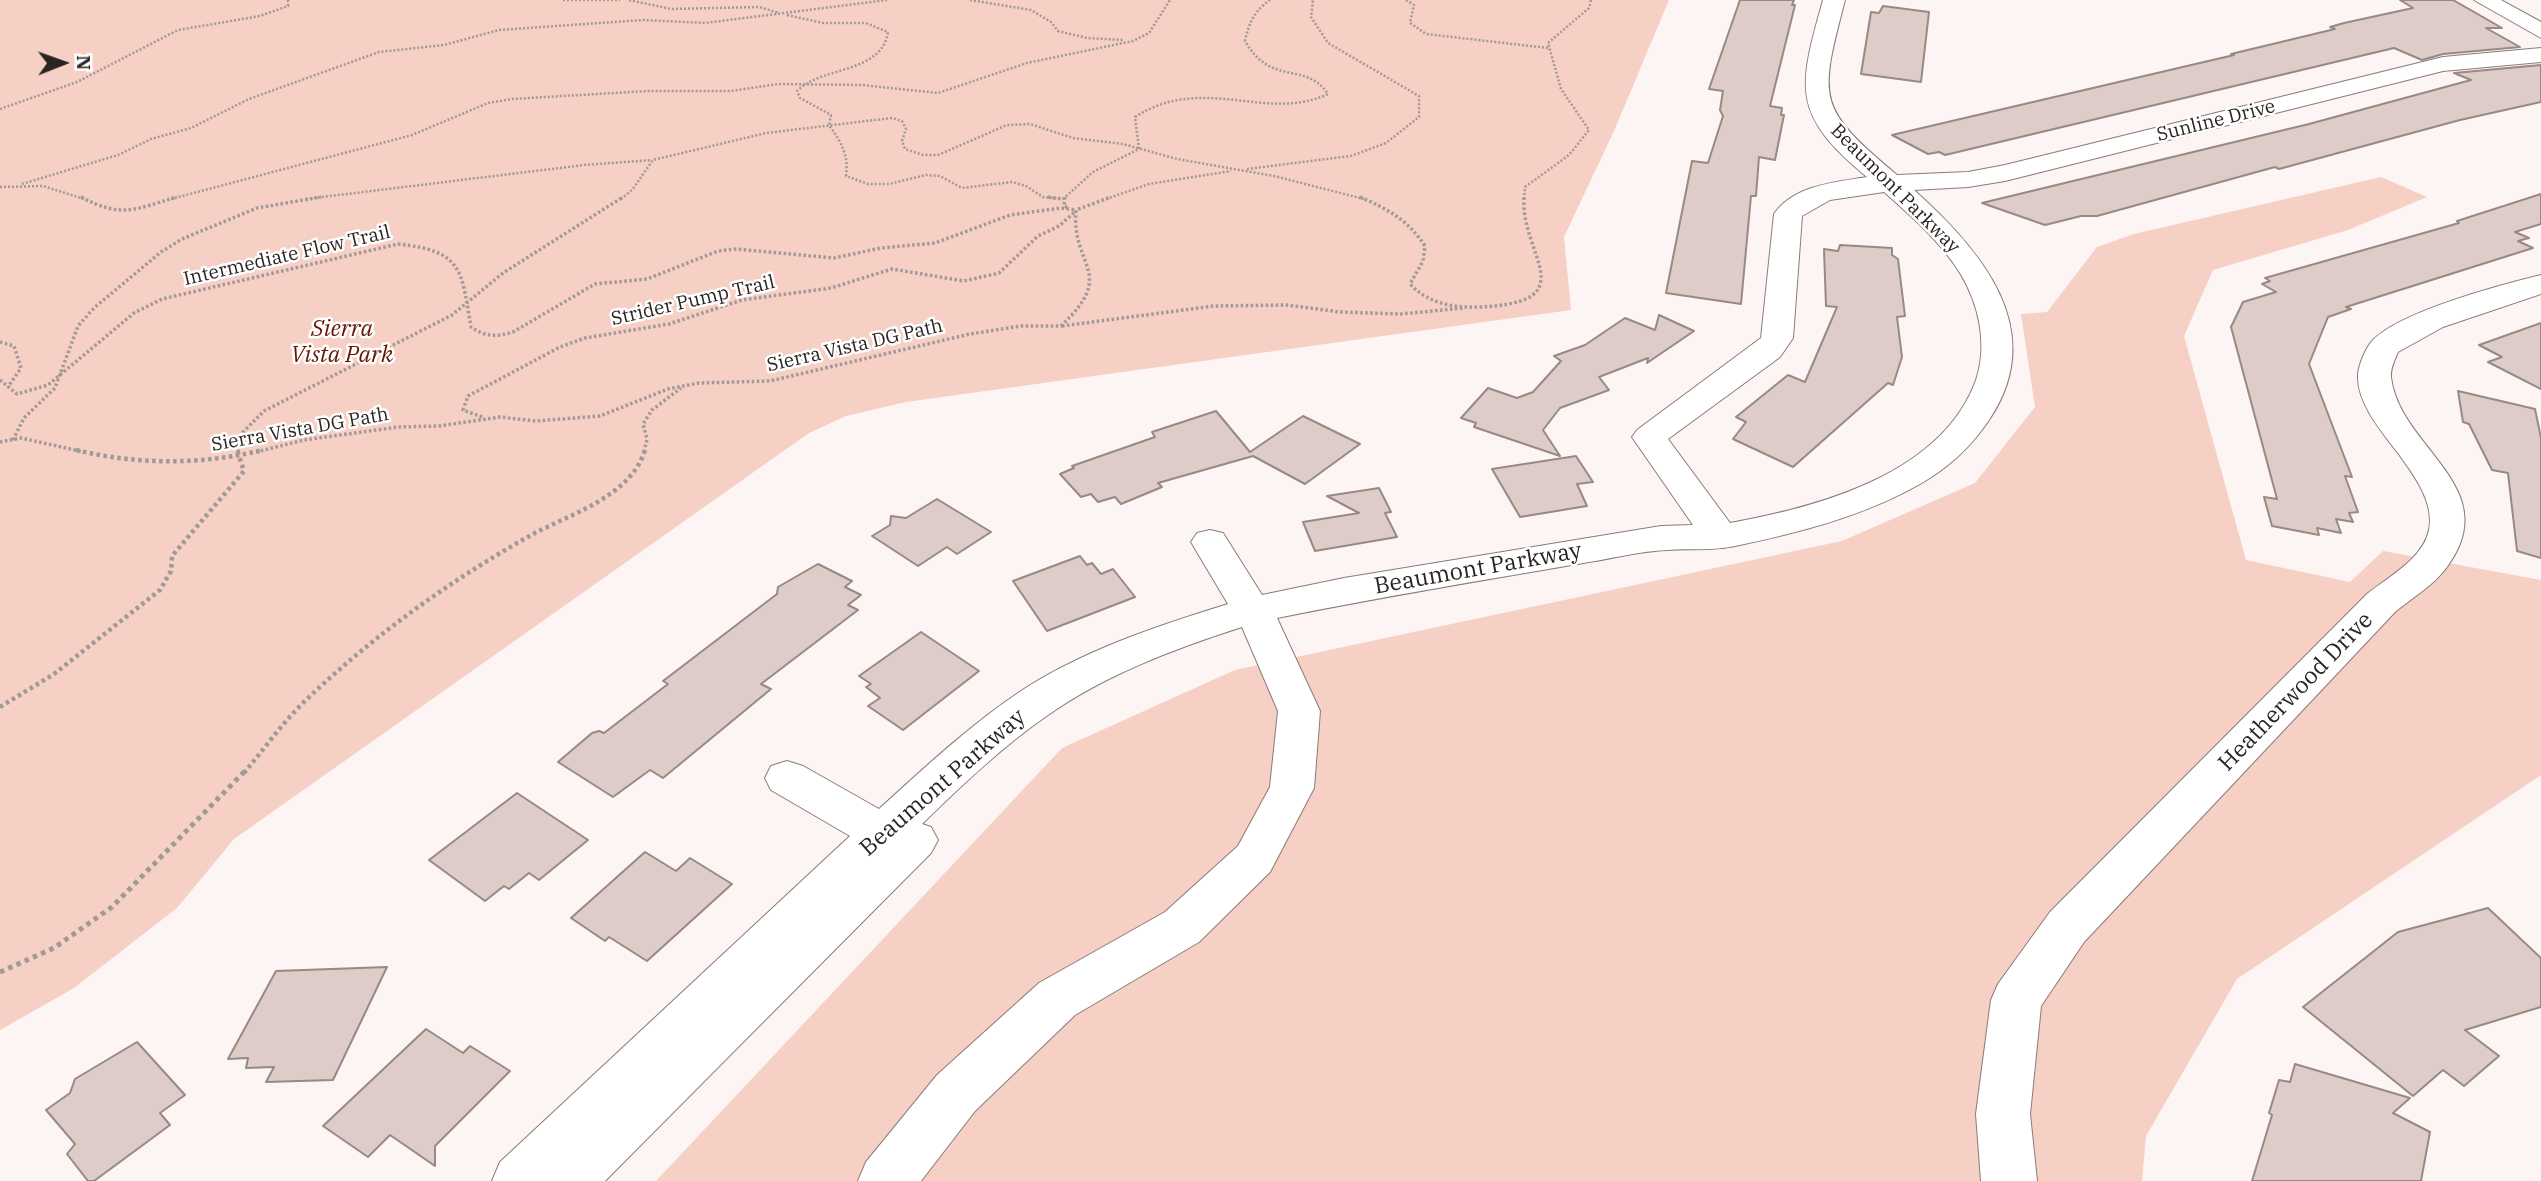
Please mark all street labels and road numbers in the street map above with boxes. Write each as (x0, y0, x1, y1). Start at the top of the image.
street label: Sunline Drive (2154, 95, 2278, 147)
street label: Beaumont Parkway (1826, 120, 1964, 258)
street label: Intermediate Flow Trail (181, 221, 393, 291)
street label: Strider Pump Trail (609, 271, 777, 331)
street label: Sierra Vista DG Path (765, 315, 945, 377)
street label: Sierra Vista DG Path (209, 403, 391, 457)
street label: Beaumont Parkway (1372, 537, 1584, 601)
street label: Heatherwood Drive (2213, 607, 2379, 777)
street label: Beaumont Parkway (855, 704, 1031, 862)

